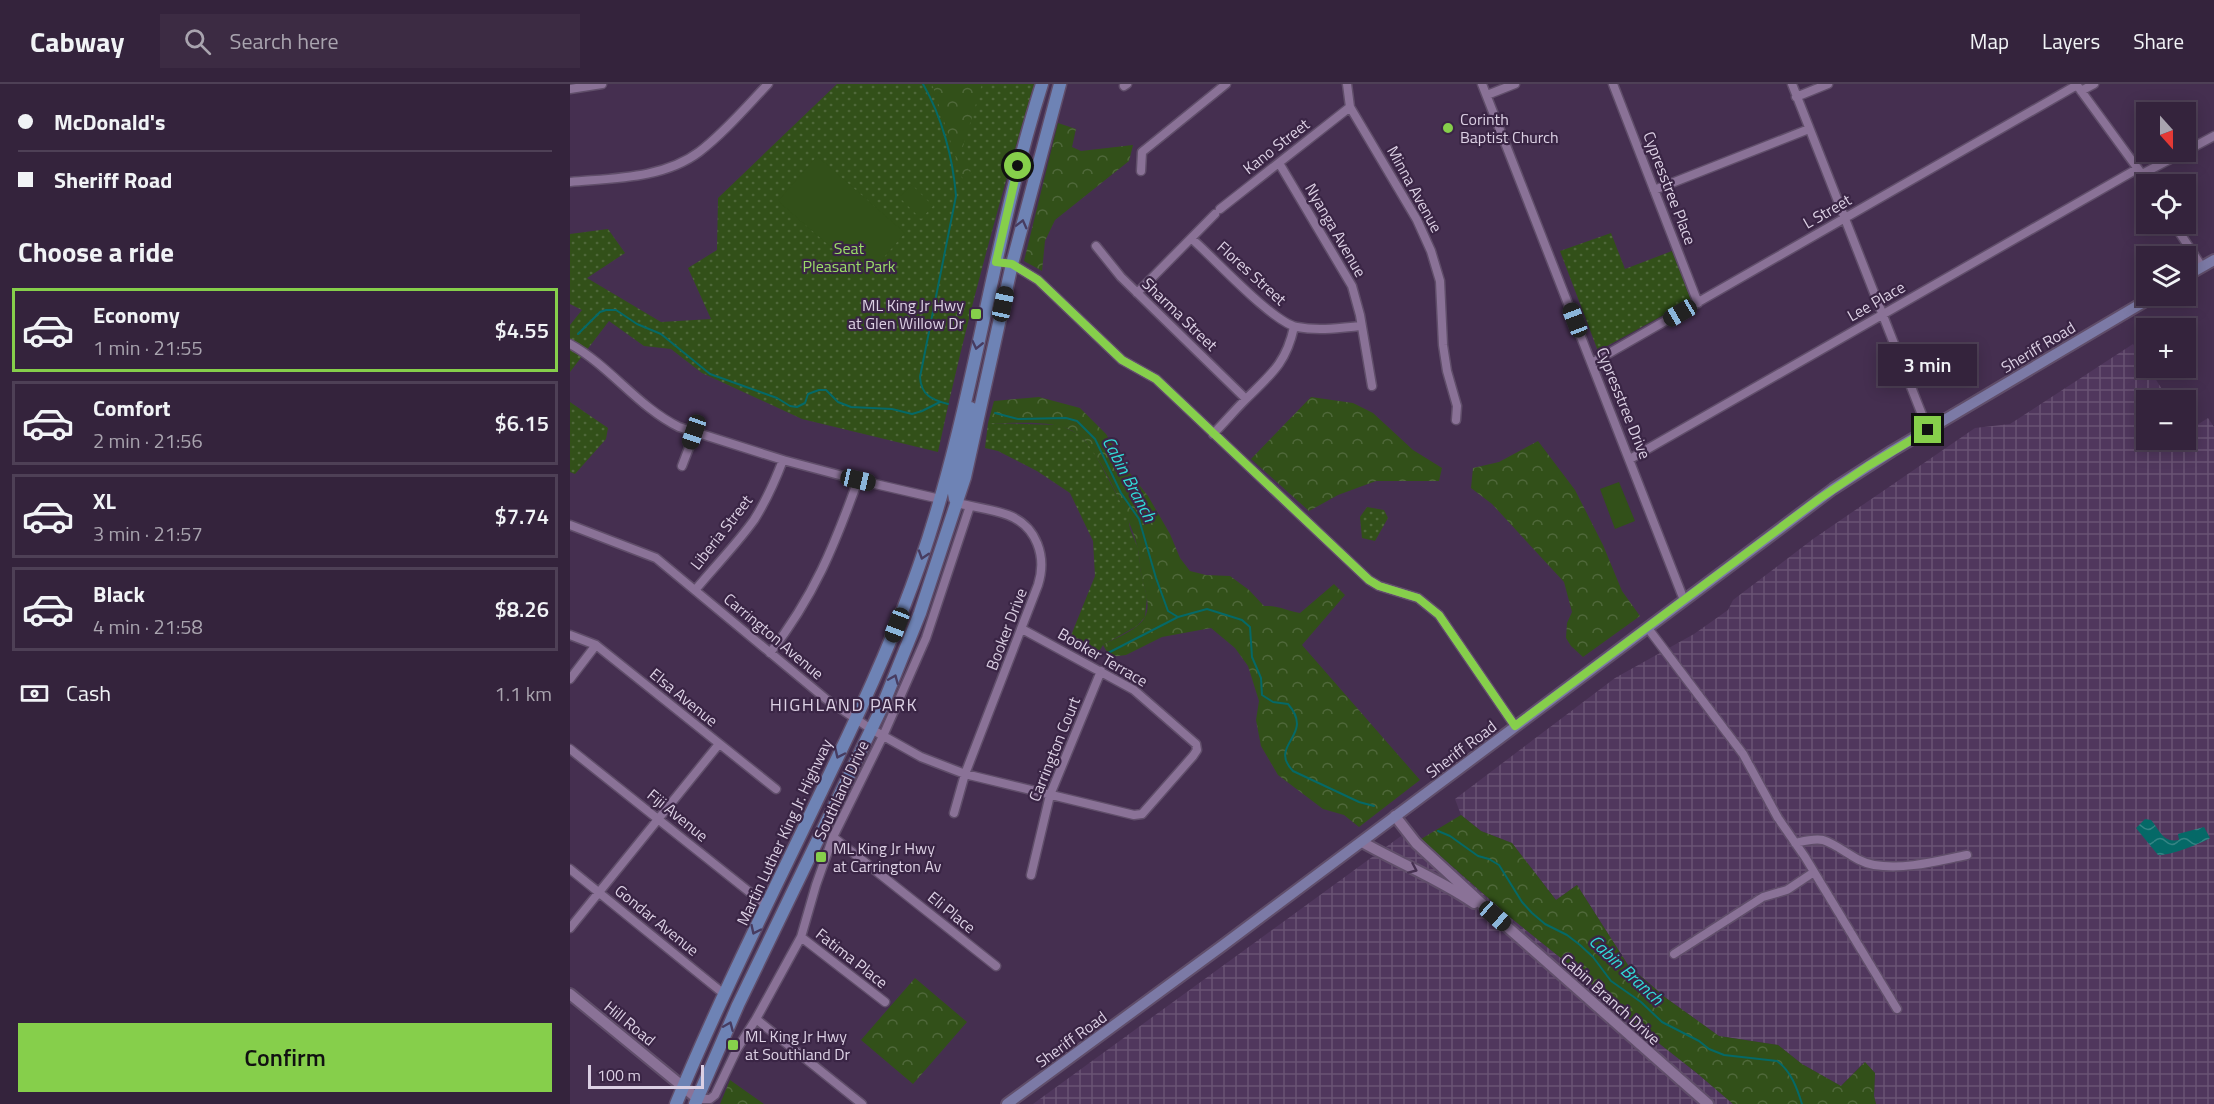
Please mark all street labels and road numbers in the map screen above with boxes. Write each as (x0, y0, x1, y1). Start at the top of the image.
street label: Kano Street (1238, 112, 1315, 180)
street label: Cypresstree Place (1637, 128, 1703, 248)
street label: Minna Avenue (1381, 141, 1449, 237)
street label: Nyanga Avenue (1299, 179, 1373, 281)
street label: L Street (1798, 187, 1856, 235)
street label: Flores Street (1212, 235, 1292, 311)
street label: Sharma Street (1137, 272, 1223, 357)
street label: Lee Place (1843, 275, 1909, 327)
street label: Sheriff Road (1996, 315, 2080, 379)
street label: Cypresstree Drive (1591, 344, 1657, 462)
street label: Liberia Street (684, 489, 758, 575)
street label: Booker Drive (979, 584, 1033, 674)
street label: Carrington Avenue (719, 587, 829, 685)
street label: Booker Terrace (1054, 621, 1152, 693)
street label: Elsa Avenue (645, 662, 723, 732)
street label: Carrington Court (1022, 693, 1086, 805)
street label: Sheriff Road (1421, 714, 1501, 784)
street label: Martin Luther King Jr. Highway (730, 734, 838, 929)
street label: Southland Drive (807, 736, 875, 844)
street label: Fiji Avenue (642, 783, 714, 847)
street label: Gondar Avenue (610, 878, 704, 962)
street label: Eli Place (923, 885, 981, 939)
street label: Fatima Place (811, 922, 893, 994)
street label: Cabin Branch Drive (1556, 948, 1666, 1050)
street label: Hill Road (599, 995, 661, 1051)
street label: Sheriff Road (1030, 1005, 1112, 1073)

